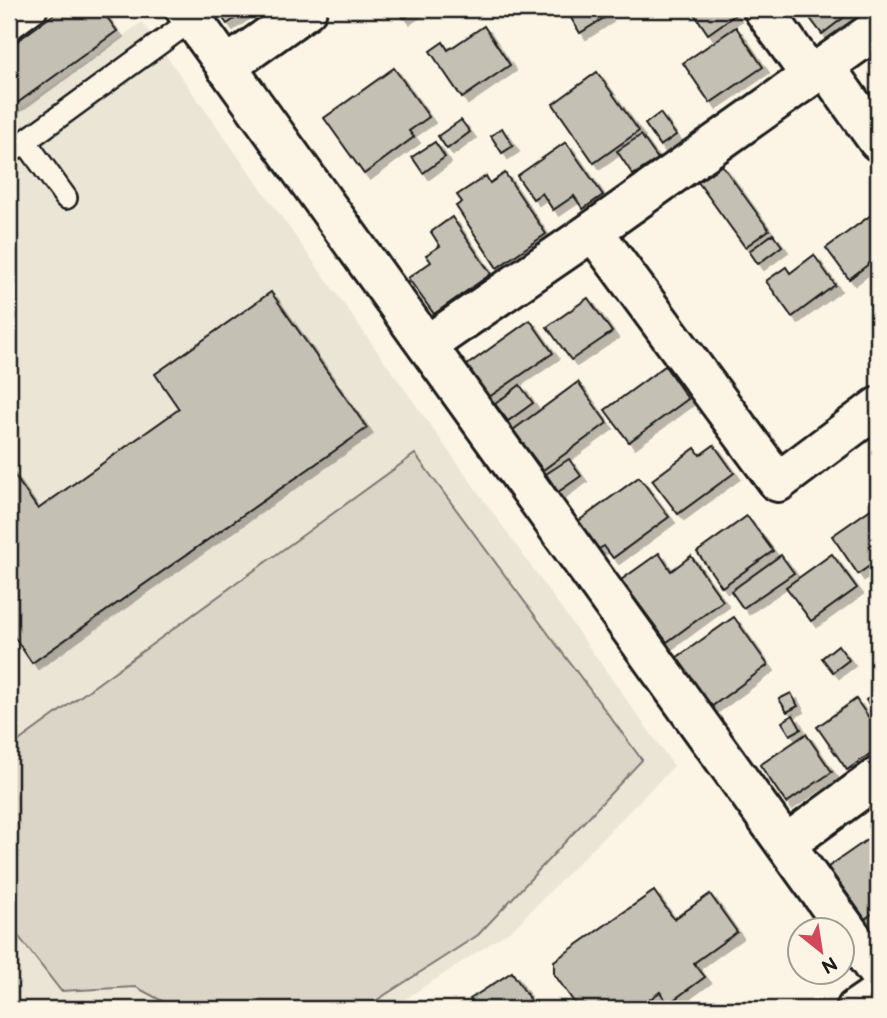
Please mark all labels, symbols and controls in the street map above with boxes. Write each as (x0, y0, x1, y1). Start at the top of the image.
north arrow (786, 916, 856, 986)
text: N (817, 951, 841, 978)

